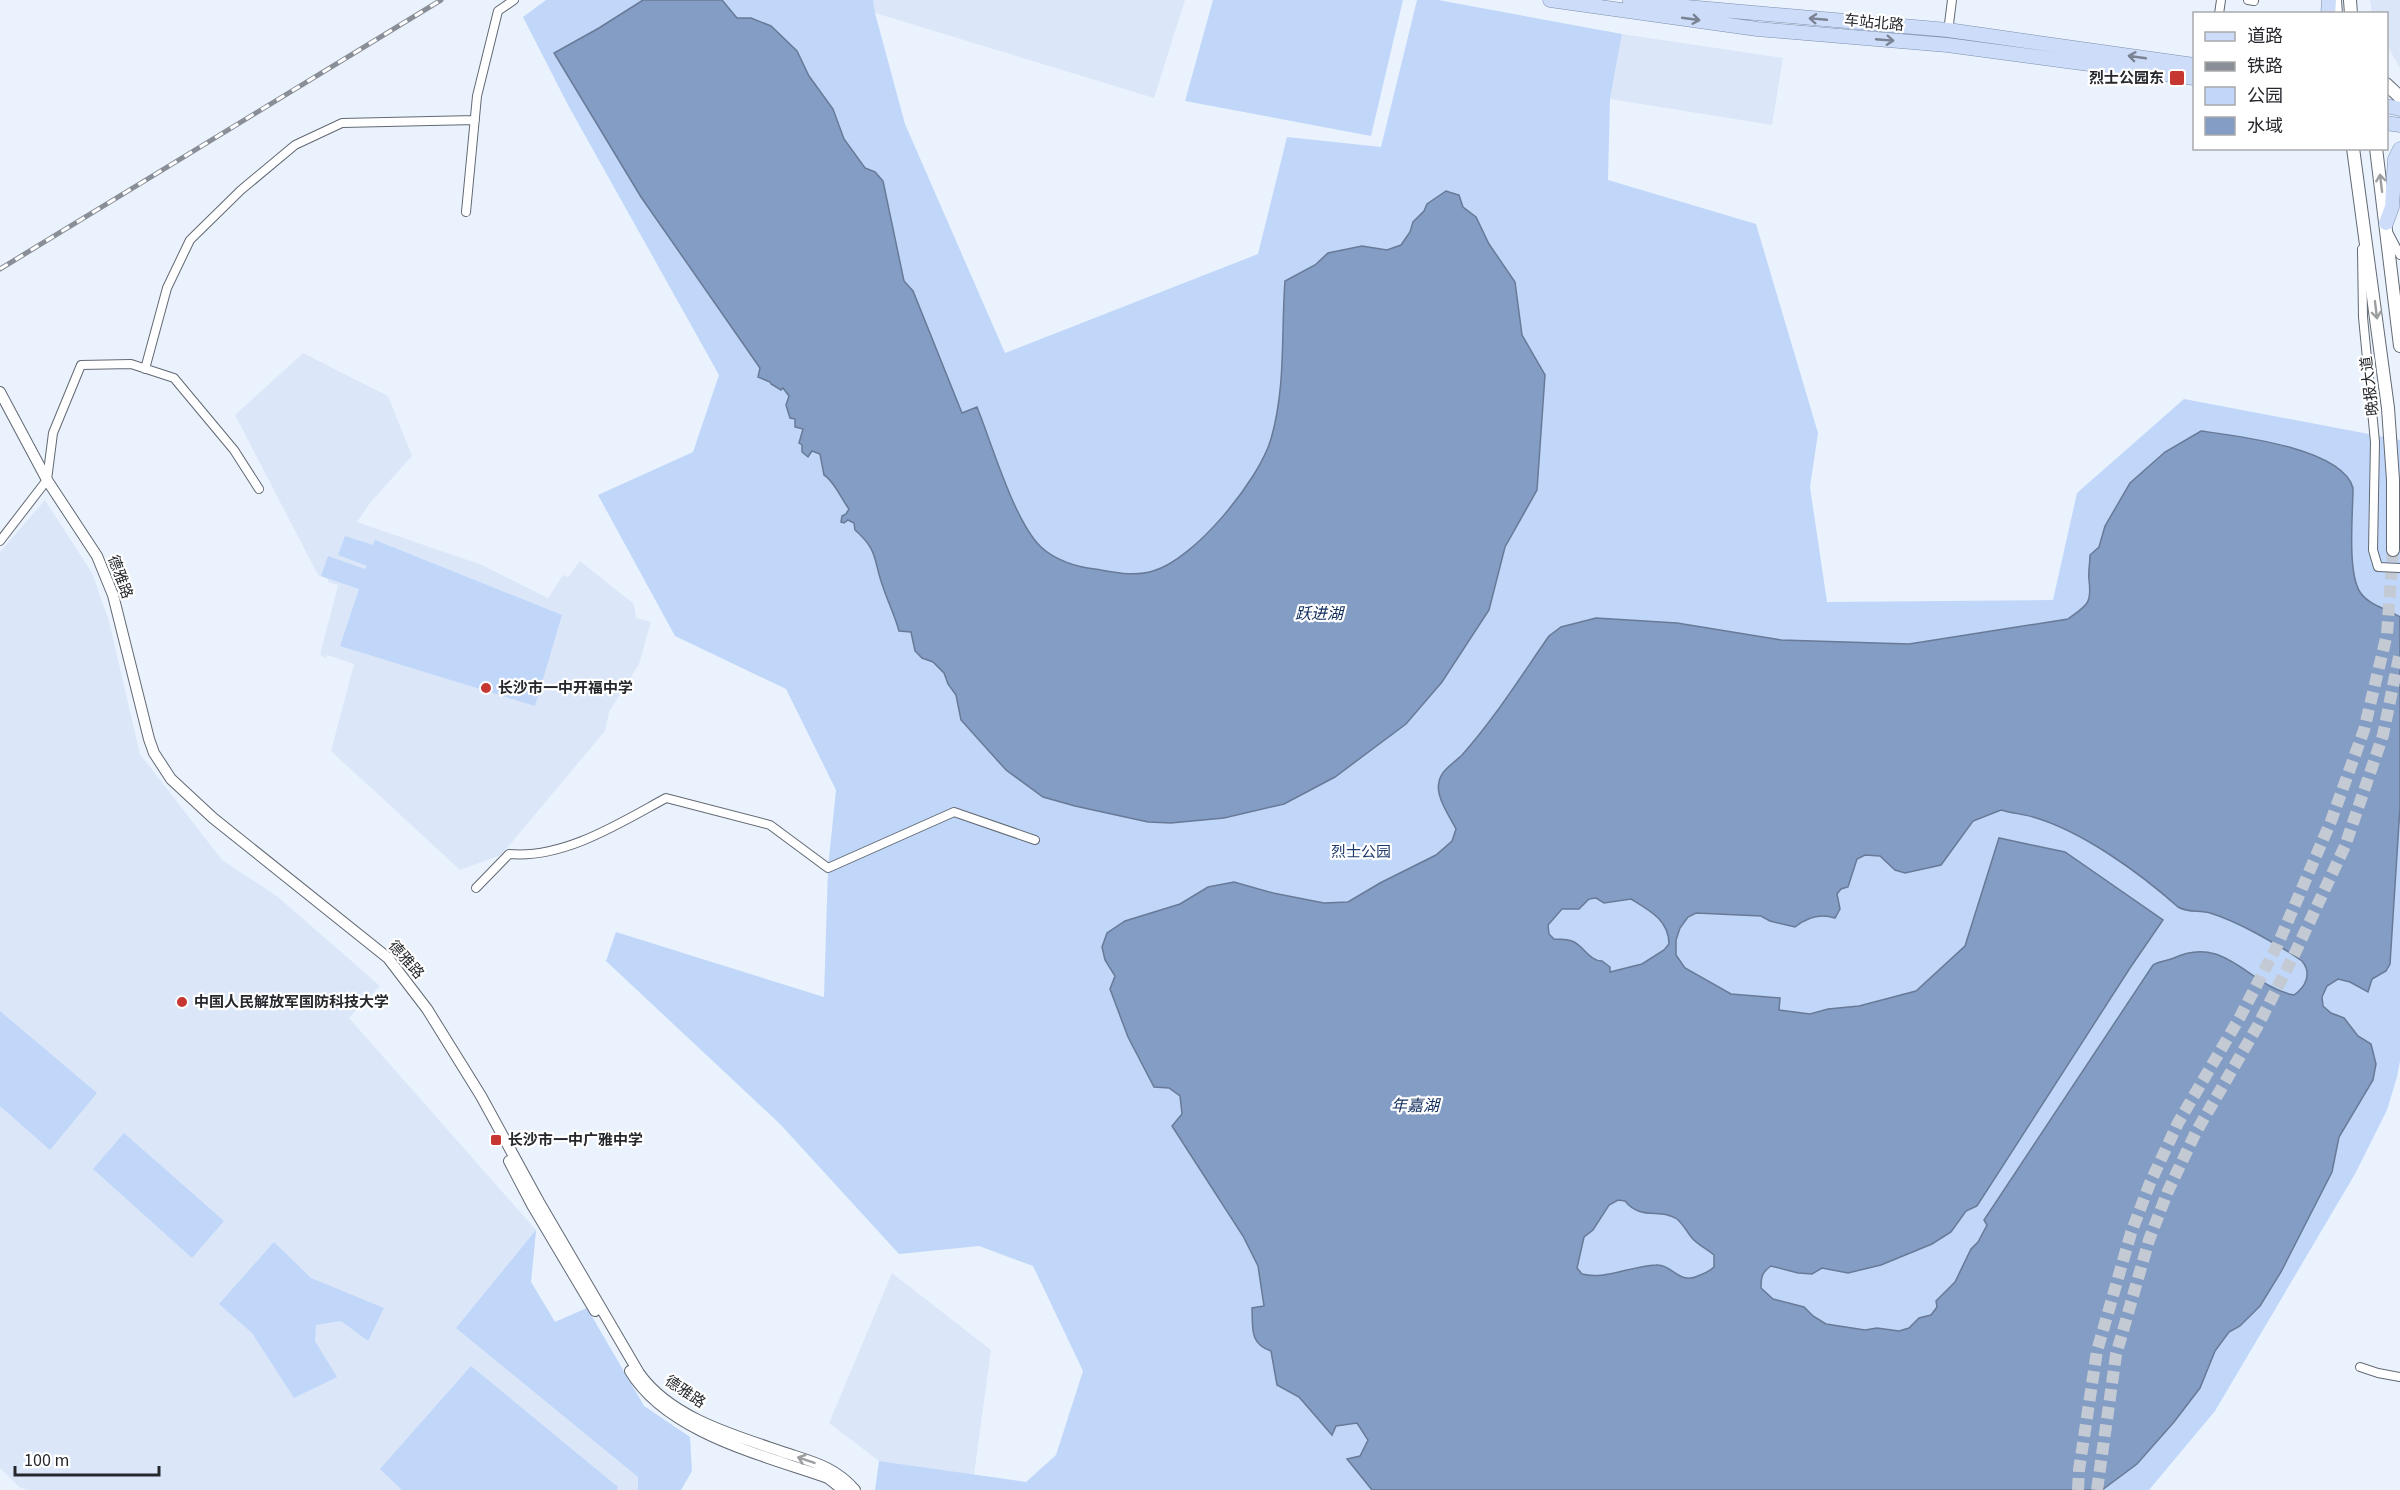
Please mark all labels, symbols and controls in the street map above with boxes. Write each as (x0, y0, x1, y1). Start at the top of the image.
street label: 车站北路 (1843, 10, 1905, 36)
legend (2193, 12, 2388, 150)
one-way arrow (1809, 13, 1828, 24)
one-way arrow (1681, 14, 1701, 25)
text: 道路 (2247, 24, 2283, 49)
one-way arrow (1875, 35, 1895, 46)
one-way arrow (2127, 51, 2147, 62)
text: 铁路 (2247, 54, 2283, 79)
place label: 烈士公园东 (2089, 68, 2164, 89)
marker: 烈士公园东 (2168, 69, 2186, 87)
text: 公园 (2247, 84, 2283, 109)
text: 水域 (2247, 114, 2283, 139)
one-way arrow (2375, 174, 2386, 194)
one-way arrow (2370, 300, 2381, 320)
street label: 晚报大道 (2356, 355, 2384, 417)
street label: 德雅路 (102, 552, 138, 602)
water label: 跃进湖 (1295, 603, 1346, 625)
place label: 长沙市一中开福中学 (498, 678, 633, 699)
marker: 长沙市一中开福中学 (479, 681, 493, 695)
park label: 烈士公园 (1331, 842, 1391, 863)
street label: 德雅路 (383, 936, 429, 984)
place label: 中国人民解放军国防科技大学 (194, 992, 389, 1013)
marker: 中国人民解放军国防科技大学 (175, 995, 189, 1009)
water label: 年嘉湖 (1391, 1095, 1442, 1117)
place label: 长沙市一中广雅中学 (508, 1130, 643, 1151)
marker: 长沙市一中广雅中学 (489, 1133, 503, 1147)
street label: 德雅路 (660, 1371, 710, 1413)
scale bar (15, 1439, 159, 1477)
text: 100 m (24, 1448, 69, 1473)
one-way arrow (797, 1453, 816, 1464)

